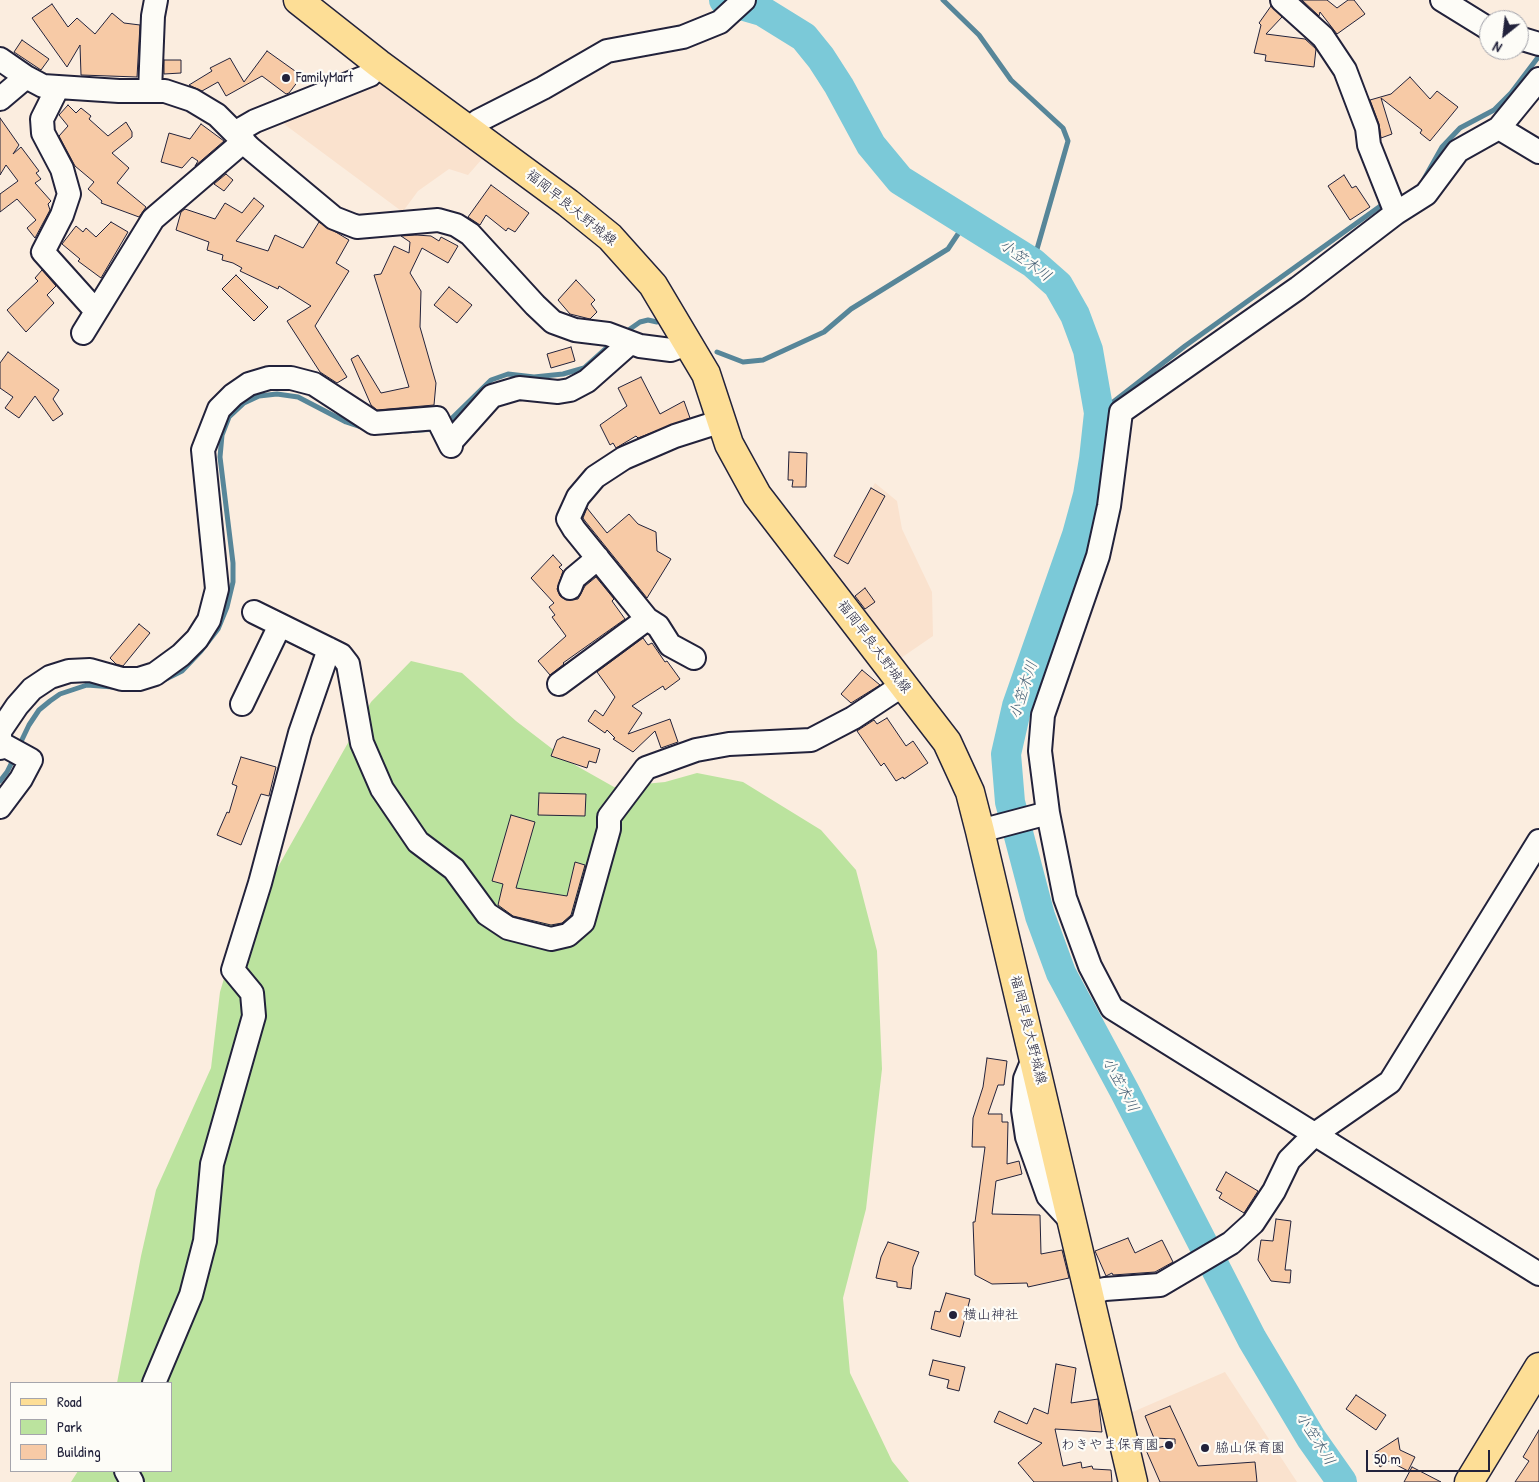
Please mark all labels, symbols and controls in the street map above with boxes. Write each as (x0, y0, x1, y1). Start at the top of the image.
north arrow (1479, 10, 1529, 60)
text: N (1489, 38, 1505, 58)
place label: FamilyMart (296, 70, 353, 86)
marker: FamilyMart (280, 72, 292, 84)
street label: 福岡早良大野城線 (522, 166, 620, 250)
water label: 小笠木川 (995, 236, 1055, 286)
street label: 福岡早良大野城線 (834, 597, 914, 697)
water label: 小笠木川 (1006, 659, 1042, 721)
street label: 福岡早良大野城線 (1006, 974, 1050, 1086)
water label: 小笠木川 (1098, 1054, 1142, 1116)
place label: 横山神社 (963, 1307, 1019, 1323)
marker: 横山神社 (947, 1309, 959, 1321)
legend (10, 1382, 172, 1472)
text: Road (57, 1391, 82, 1412)
water label: 小笠木川 (1291, 1409, 1339, 1469)
text: Park (57, 1416, 82, 1437)
place label: わきやま保育園 (1061, 1437, 1159, 1453)
marker: わきやま保育園 (1163, 1439, 1175, 1451)
place label: 脇山保育園 (1215, 1440, 1285, 1456)
scale bar (1369, 1440, 1493, 1472)
text: Building (57, 1441, 101, 1462)
marker: 脇山保育園 (1199, 1442, 1211, 1454)
text: 50 m (1374, 1448, 1401, 1469)

